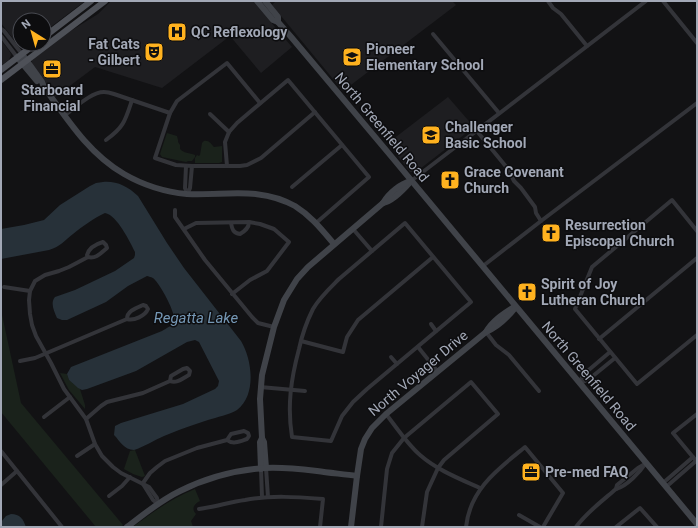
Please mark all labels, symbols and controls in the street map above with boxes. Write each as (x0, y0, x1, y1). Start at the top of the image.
north arrow (12, 12, 52, 52)
text: N (19, 17, 33, 32)
hospital icon: QC Reflexology (166, 21, 188, 43)
place label: QC Reflexology (191, 24, 288, 40)
place label: Fat Cats - Gilbert (88, 36, 140, 68)
theatre icon: Fat Cats - Gilbert (143, 41, 165, 63)
place label: Pioneer Elementary School (366, 41, 484, 73)
school or university icon: Pioneer Elementary School (341, 46, 363, 68)
office icon: Starboard Financial (41, 58, 63, 80)
street label: North Greenfield Road (332, 69, 432, 185)
place label: Starboard Financial (21, 82, 83, 114)
place label: Challenger Basic School (445, 119, 526, 151)
school or university icon: Challenger Basic School (420, 124, 442, 146)
place label: Grace Covenant Church (464, 164, 564, 196)
church icon: Grace Covenant Church (439, 169, 461, 191)
place label: Resurrection Episcopal Church (565, 217, 675, 249)
church icon: Resurrection Episcopal Church (540, 222, 562, 244)
place label: Spirit of Joy Lutheran Church (541, 276, 645, 308)
church icon: Spirit of Joy Lutheran Church (516, 281, 538, 303)
water label: Regatta Lake (154, 309, 239, 327)
street label: North Greenfield Road (539, 318, 639, 434)
street label: North Voyager Drive (365, 327, 471, 419)
office icon: Pre-med FAQ (520, 461, 542, 483)
place label: Pre-med FAQ (545, 464, 629, 480)

